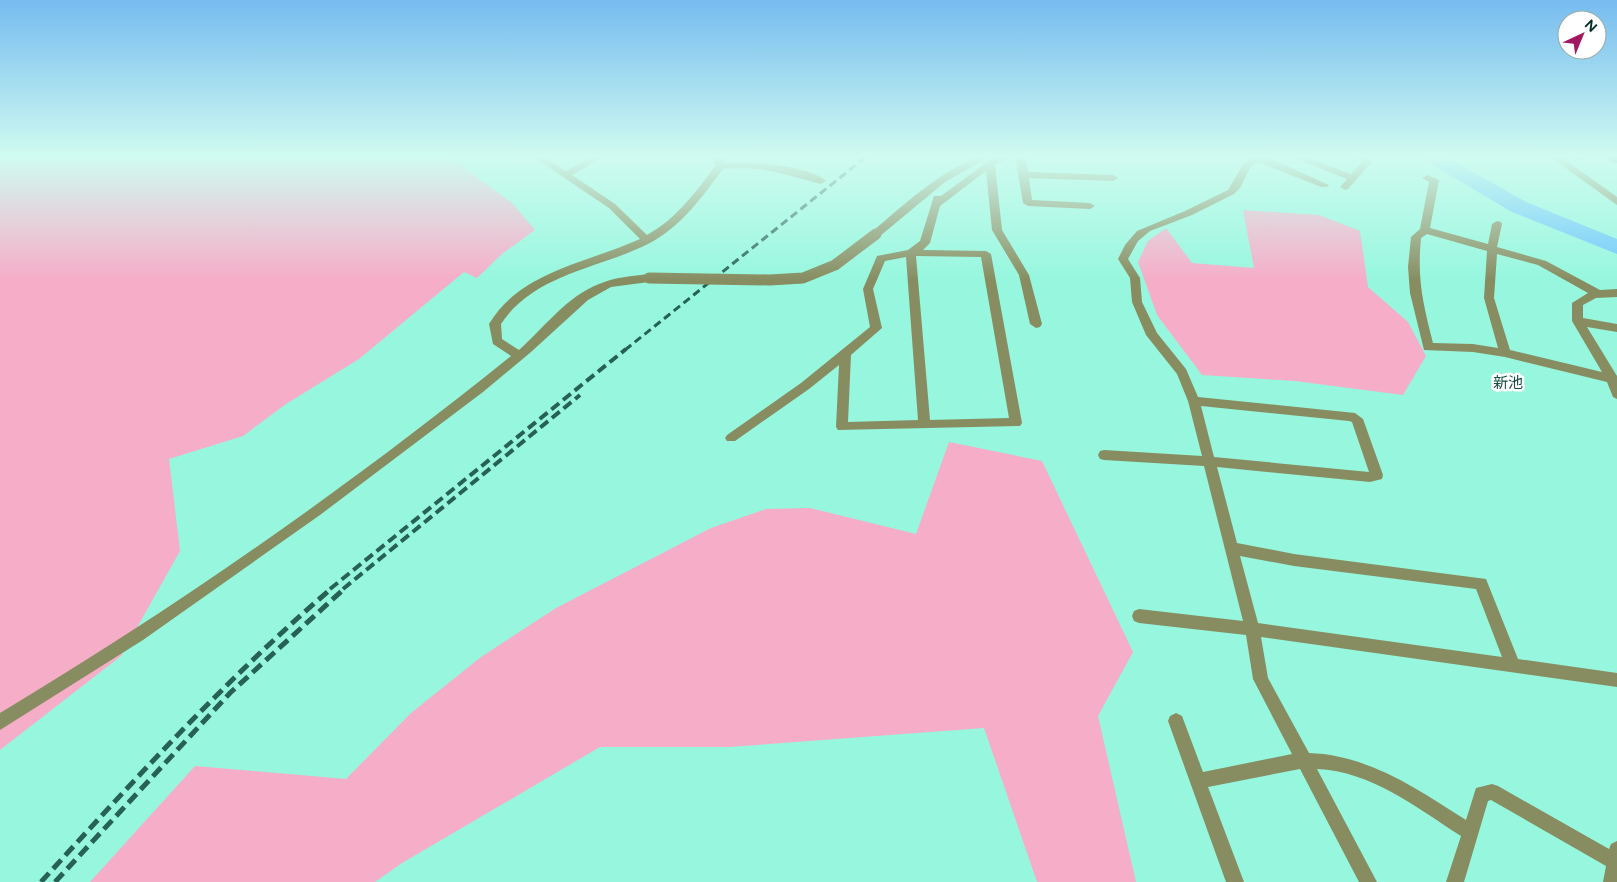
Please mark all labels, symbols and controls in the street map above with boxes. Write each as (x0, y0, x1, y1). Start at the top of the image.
north arrow (1557, 10, 1607, 60)
text: N (1581, 16, 1600, 36)
district label: 新池 (1493, 374, 1523, 392)

